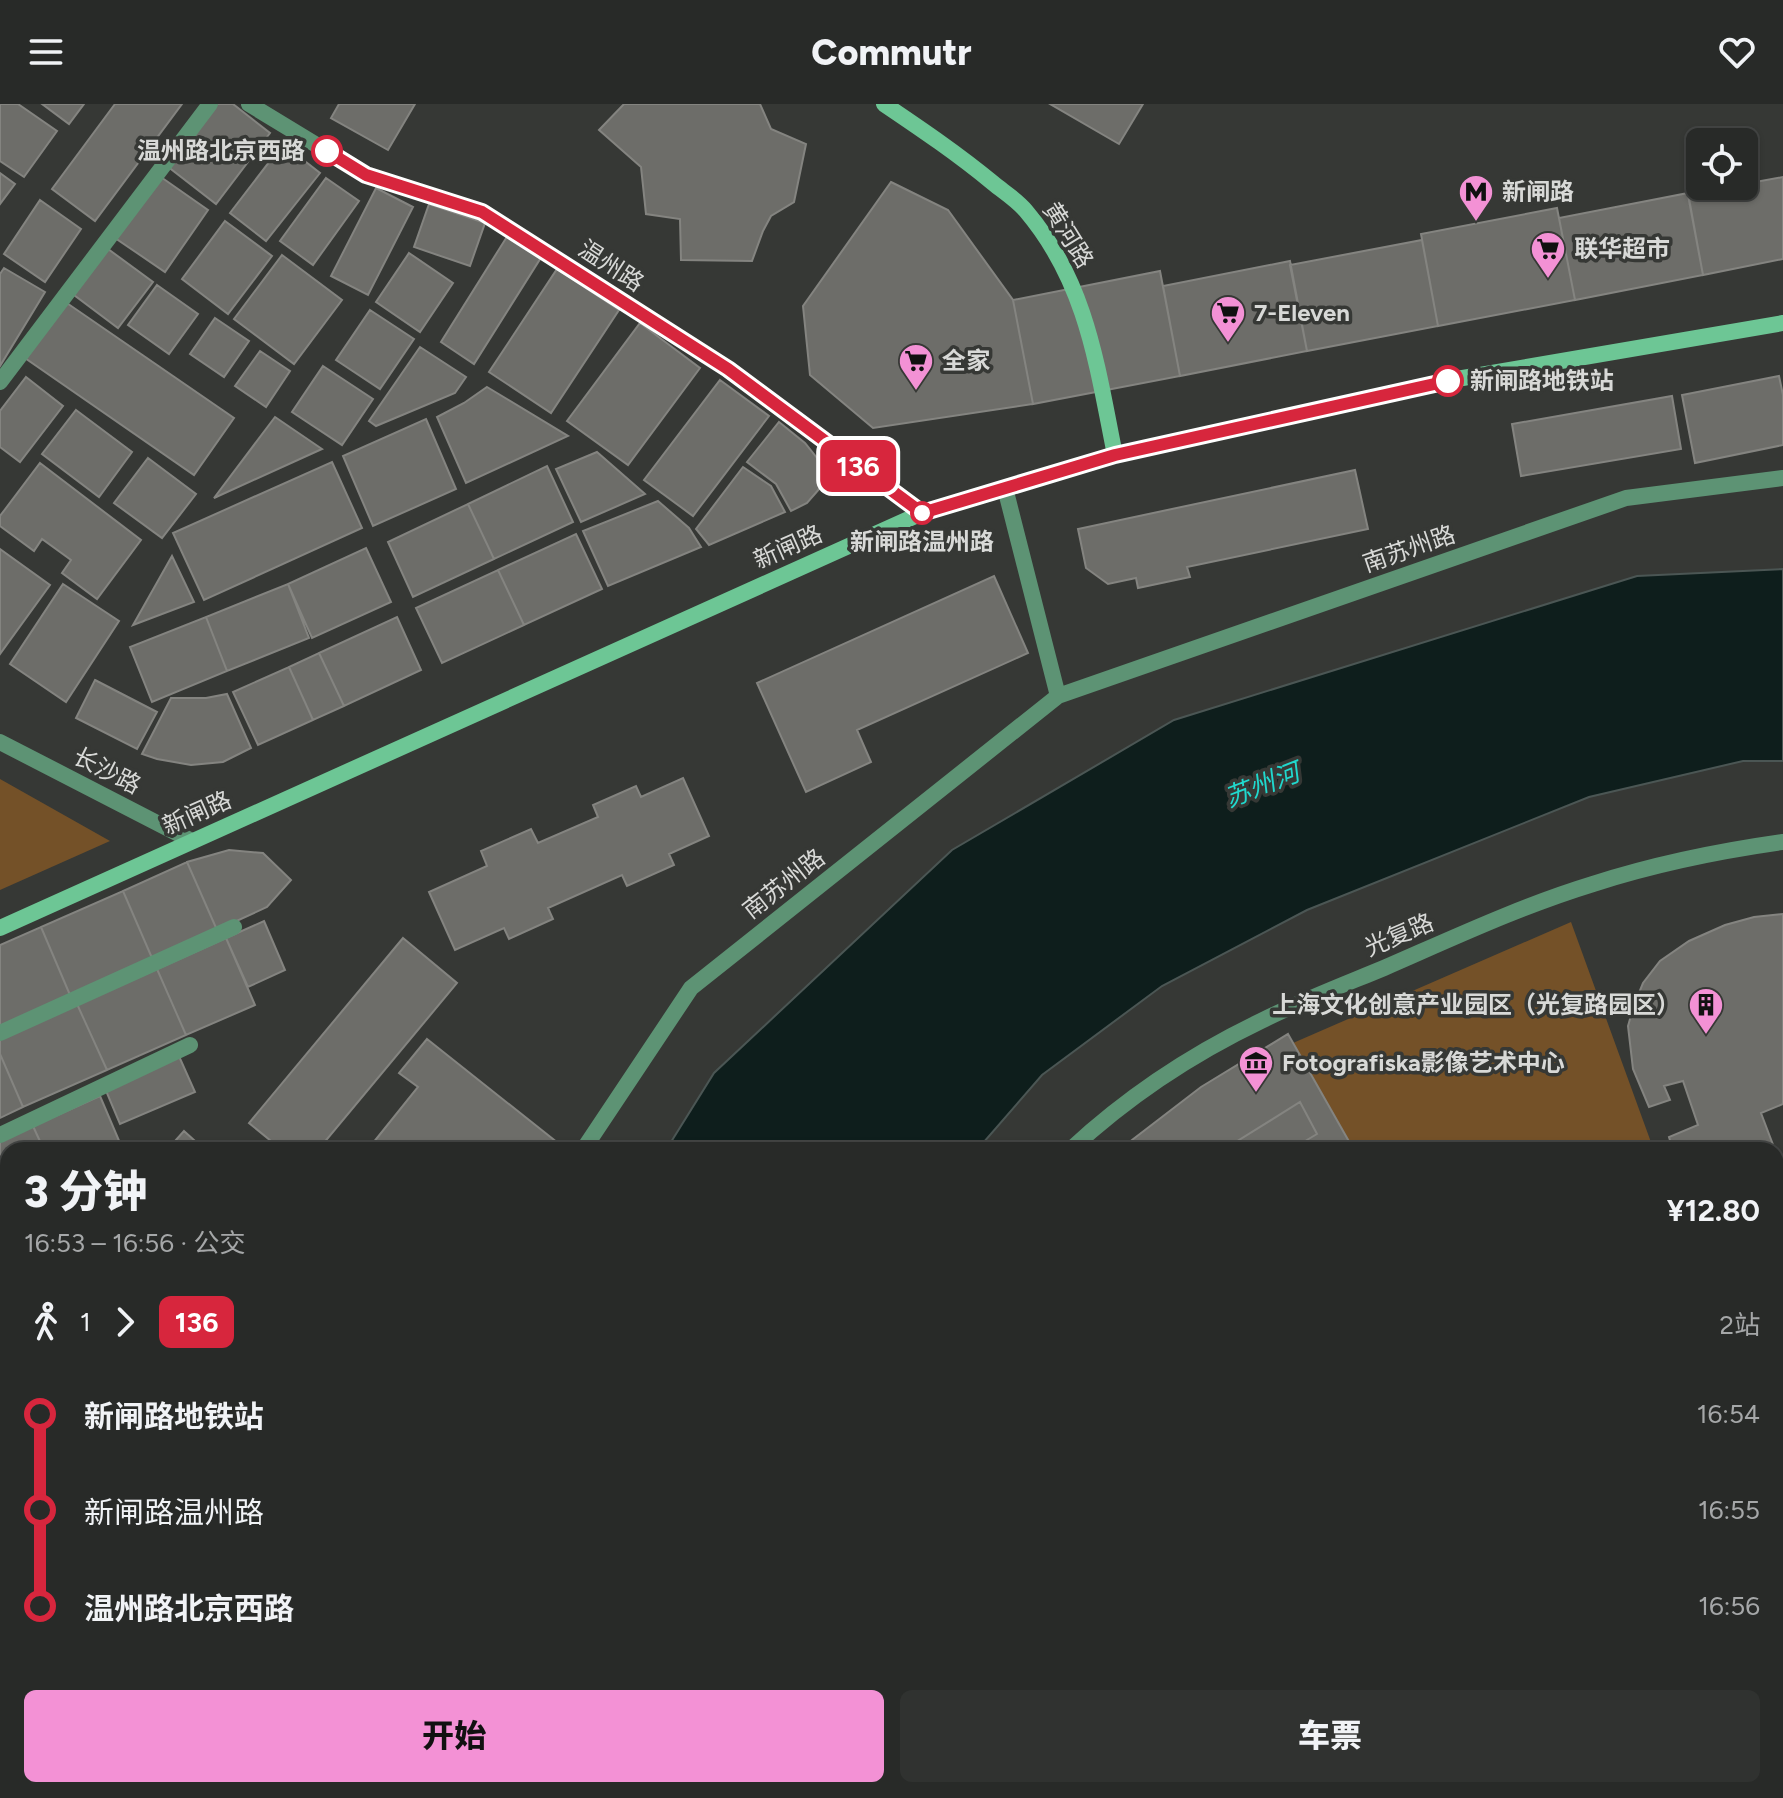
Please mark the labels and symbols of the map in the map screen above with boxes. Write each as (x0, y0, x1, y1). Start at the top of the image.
place label: 温州路北京西路 (137, 136, 305, 165)
marker: 温州路北京西路 (312, 136, 342, 166)
metro station icon: 新闸路 (1457, 173, 1495, 223)
place label: 新闸路 (1502, 177, 1574, 206)
street label: 黄河路 (1037, 197, 1100, 273)
supermarket icon: 联华超市 (1529, 230, 1567, 280)
street label: 温州路 (573, 234, 649, 297)
place label: 联华超市 (1574, 234, 1670, 263)
supermarket icon: 7-Eleven (1209, 294, 1247, 344)
place label: 7-Eleven (1254, 298, 1350, 327)
supermarket icon: 全家 (897, 342, 935, 392)
place label: 全家 (942, 346, 990, 375)
marker: 新闸路地铁站 (1433, 366, 1463, 396)
place label: 新闸路地铁站 (1470, 366, 1614, 395)
line badge: 136 (812, 440, 904, 492)
marker: 新闸路温州路 (911, 502, 933, 524)
street label: 新闸路 (749, 519, 827, 574)
street label: 南苏州路 (1359, 519, 1459, 578)
place label: 新闸路温州路 (850, 527, 994, 556)
street label: 长沙路 (69, 741, 146, 800)
water label: 苏州河 (1220, 754, 1309, 814)
street label: 新闸路 (158, 785, 236, 840)
street label: 南苏州路 (737, 843, 830, 925)
street label: 光复路 (1360, 907, 1438, 962)
building icon: 上海文化创意产业园区（光复路园区） (1687, 986, 1725, 1036)
place label: 上海文化创意产业园区（光复路园区） (1272, 990, 1680, 1019)
museum icon: Fotografiska影像艺术中心 (1237, 1044, 1275, 1094)
place label: Fotografiska影像艺术中心 (1282, 1048, 1565, 1077)

